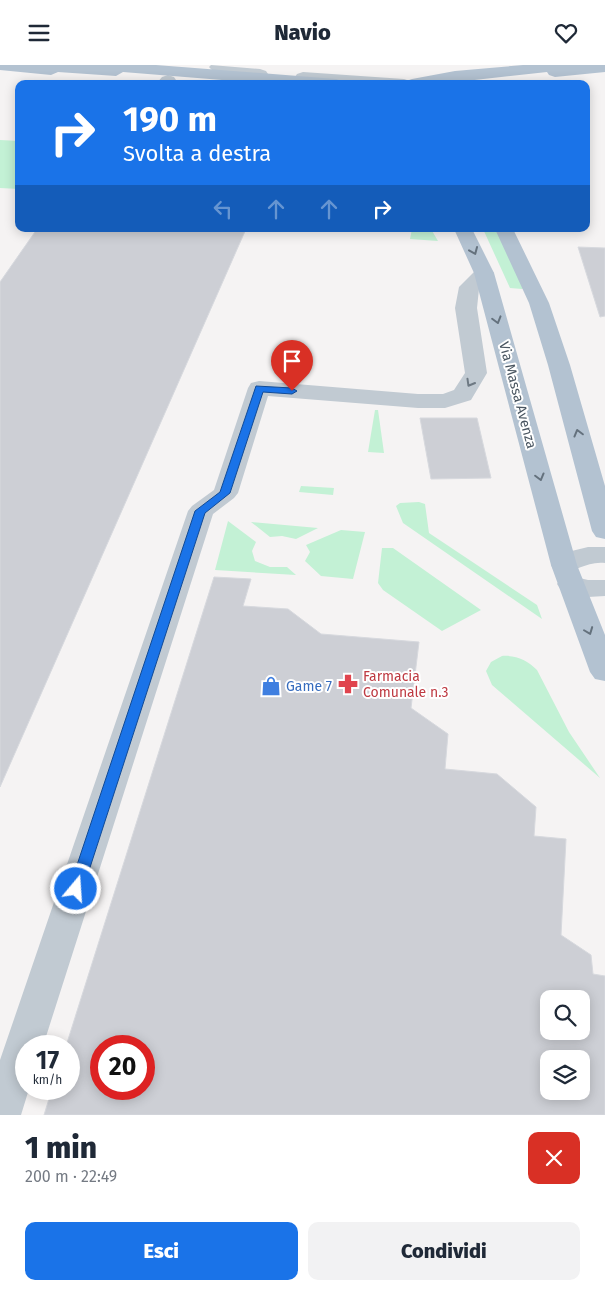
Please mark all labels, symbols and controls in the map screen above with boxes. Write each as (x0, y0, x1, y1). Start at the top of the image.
icon: menu (25, 19, 53, 47)
text: Navio (274, 19, 331, 46)
icon: heart (552, 19, 580, 47)
text: 190 m (123, 98, 217, 140)
icon: right (40, 100, 105, 165)
text: Svolta a destra (123, 140, 271, 167)
icon: left (209, 195, 237, 223)
icon: ahead (262, 195, 290, 223)
icon: ahead (315, 195, 343, 223)
icon: right (368, 195, 396, 223)
one-way arrow (468, 246, 478, 255)
one-way arrow (491, 316, 502, 325)
pin (271, 340, 313, 391)
street label: Via Massa Avenza (495, 340, 540, 450)
icon: arrive (278, 347, 306, 375)
one-way arrow (467, 378, 477, 387)
one-way arrow (573, 430, 583, 438)
one-way arrow (534, 472, 545, 481)
one-way arrow (584, 627, 594, 635)
place label: Farmacia Comunale n.3 (363, 668, 449, 701)
pharmacy icon: Farmacia Comunale n.3 (337, 673, 359, 695)
shop icon: Game 7 (260, 675, 282, 697)
place label: Game 7 (286, 678, 332, 695)
position arrow (49, 862, 101, 914)
map controls (540, 990, 590, 1100)
button: search (540, 990, 590, 1040)
speed limit sign: 20 (90, 1035, 155, 1100)
text: 17 (36, 1046, 59, 1076)
button: layers (540, 1050, 590, 1100)
text: km/h (33, 1073, 62, 1087)
text: 1 min (25, 1130, 97, 1166)
button: close (528, 1132, 580, 1184)
text: 200 m · 22:49 (25, 1167, 117, 1186)
button: Esci (25, 1222, 298, 1280)
button: Condividi (308, 1222, 580, 1280)

